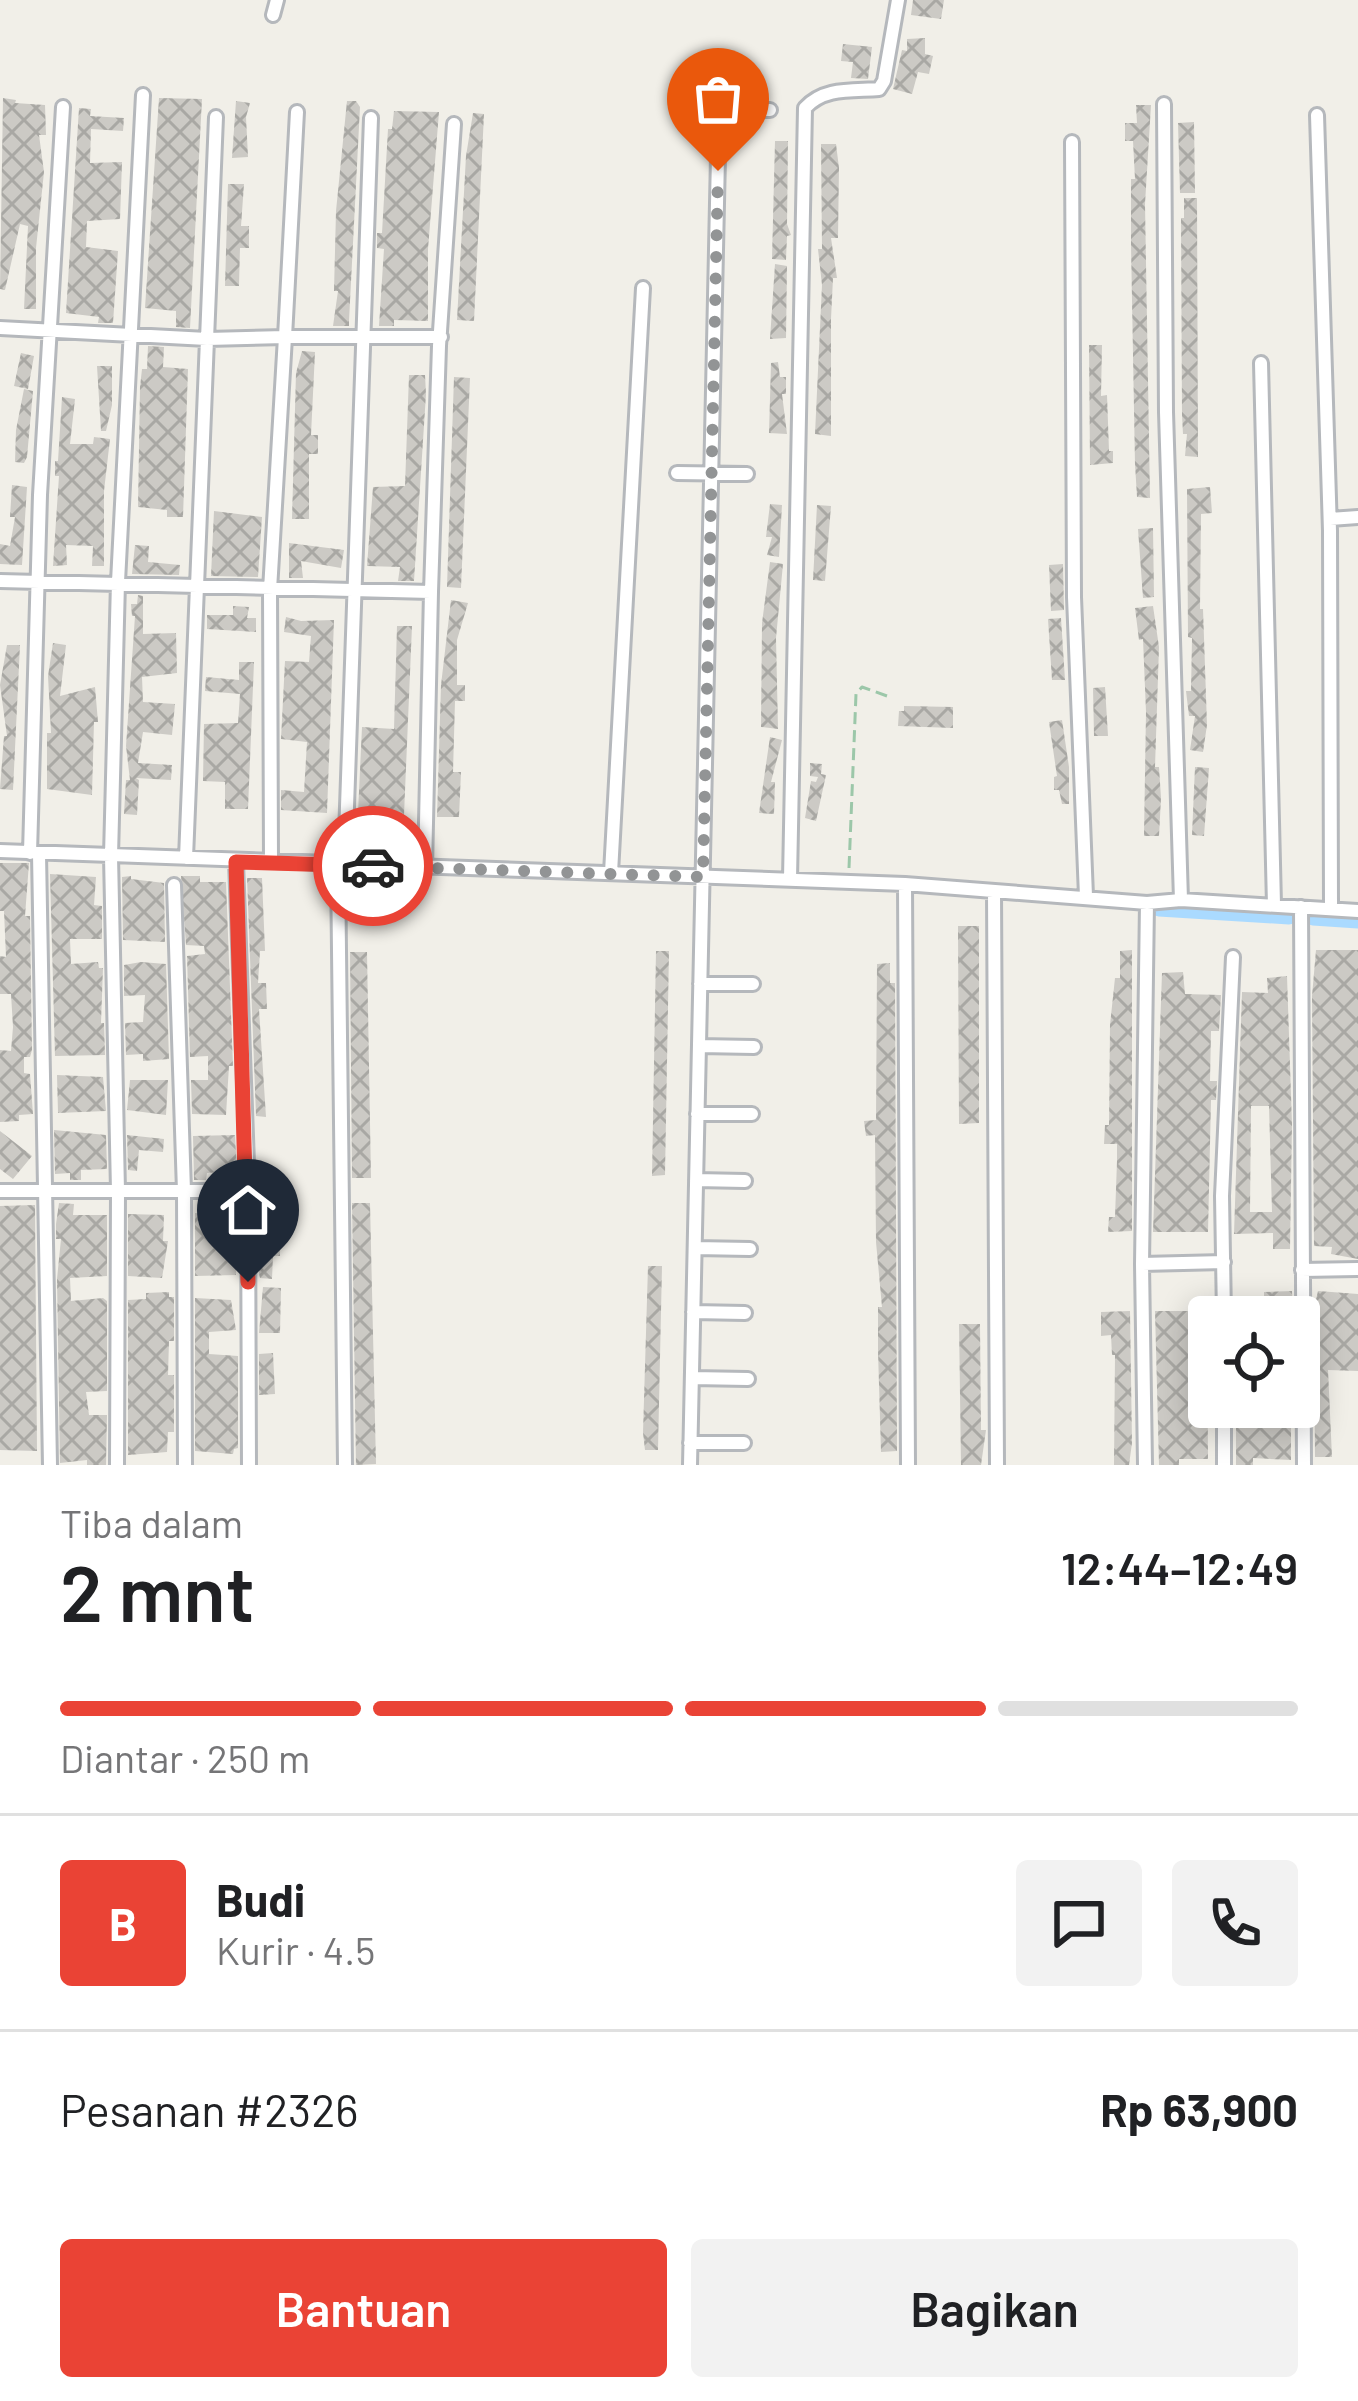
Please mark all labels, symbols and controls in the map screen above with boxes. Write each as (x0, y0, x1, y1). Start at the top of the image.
pin (667, 48, 769, 171)
icon: bag (685, 66, 751, 132)
courier (313, 806, 433, 926)
icon: car (340, 833, 406, 899)
pin (197, 1159, 299, 1282)
icon: home (215, 1177, 281, 1243)
map controls (1188, 1296, 1320, 1428)
button: locate (1188, 1296, 1320, 1428)
text: Tiba dalam (60, 1499, 243, 1546)
text: 12:44–12:49 (1061, 1540, 1298, 1594)
text: 2 mnt (60, 1544, 255, 1638)
text: Diantar · 250 m (60, 1734, 310, 1781)
button: chat (1016, 1860, 1142, 1986)
button: phone (1172, 1860, 1298, 1986)
text: Budi (216, 1872, 305, 1926)
text: B (109, 1896, 137, 1950)
text: Kurir · 4.5 (216, 1926, 375, 1973)
text: Pesanan #2326 (60, 2082, 359, 2136)
text: Rp 63,900 (1100, 2082, 1298, 2136)
button: Bantuan (60, 2239, 667, 2377)
button: Bagikan (691, 2239, 1298, 2377)

